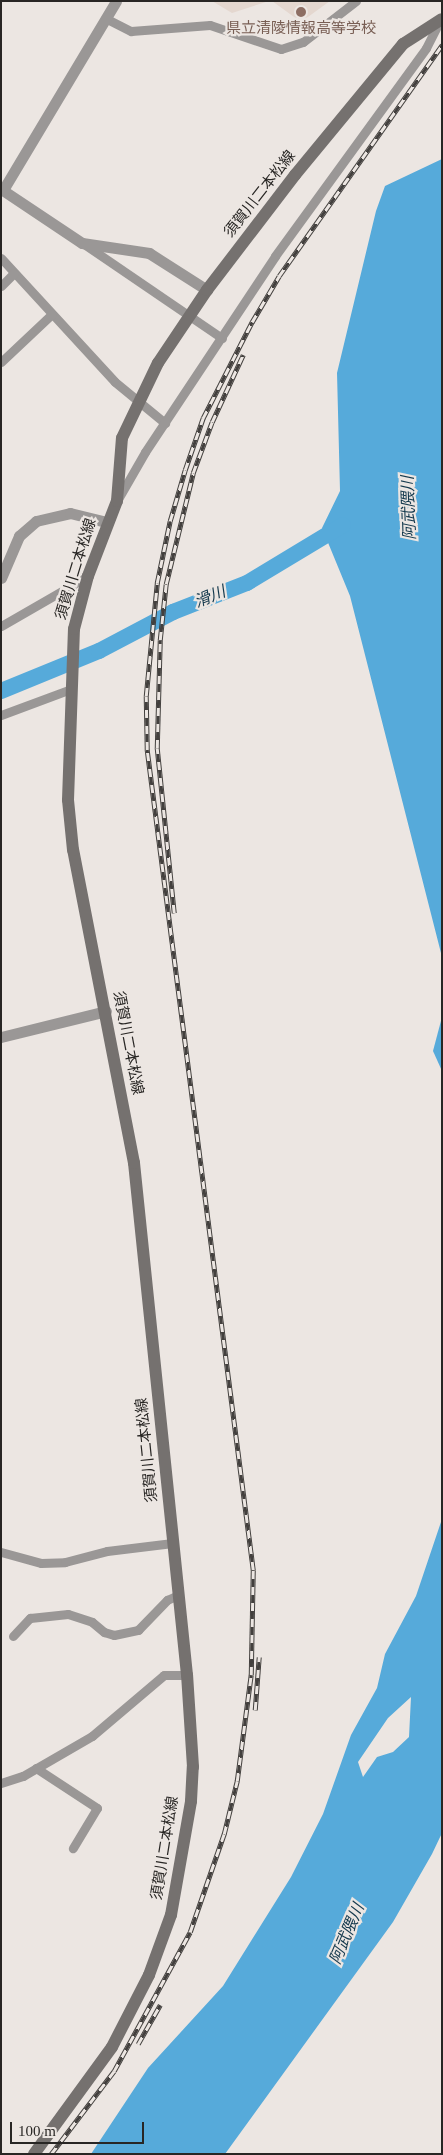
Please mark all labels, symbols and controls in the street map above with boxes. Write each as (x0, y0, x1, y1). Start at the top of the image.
marker: 県立清陵情報高等学校 (295, 6, 307, 18)
place label: 県立清陵情報高等学校 (226, 20, 376, 38)
street label: 須賀川二本松線 (221, 147, 299, 241)
water label: 阿武隈川 (398, 476, 420, 540)
street label: 須賀川二本松線 (52, 516, 100, 622)
water label: 滑川 (192, 582, 228, 612)
street label: 須賀川二本松線 (109, 990, 147, 1096)
street label: 須賀川二本松線 (133, 1397, 161, 1503)
street label: 須賀川二本松線 (148, 1795, 182, 1901)
water label: 阿武隈川 (326, 1901, 368, 1967)
scale bar (12, 2112, 146, 2144)
text: 100 m (18, 2123, 56, 2139)

